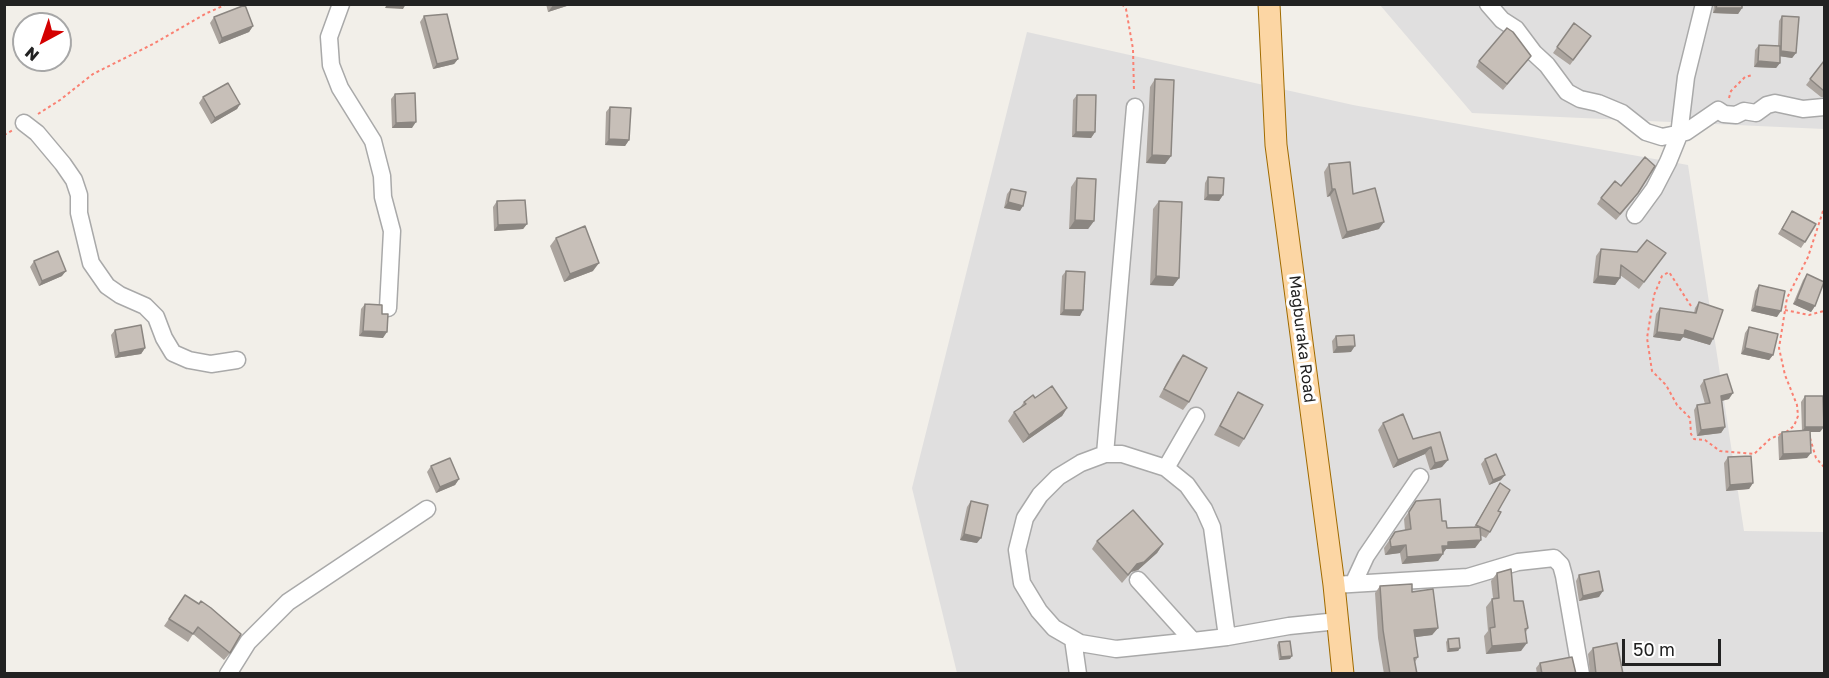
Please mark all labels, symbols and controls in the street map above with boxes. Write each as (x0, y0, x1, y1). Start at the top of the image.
north arrow (12, 12, 72, 72)
text: N (21, 43, 43, 66)
street label: Magburaka Road (1285, 274, 1319, 404)
scale bar (1625, 627, 1724, 665)
text: 50 m (1633, 638, 1675, 660)

